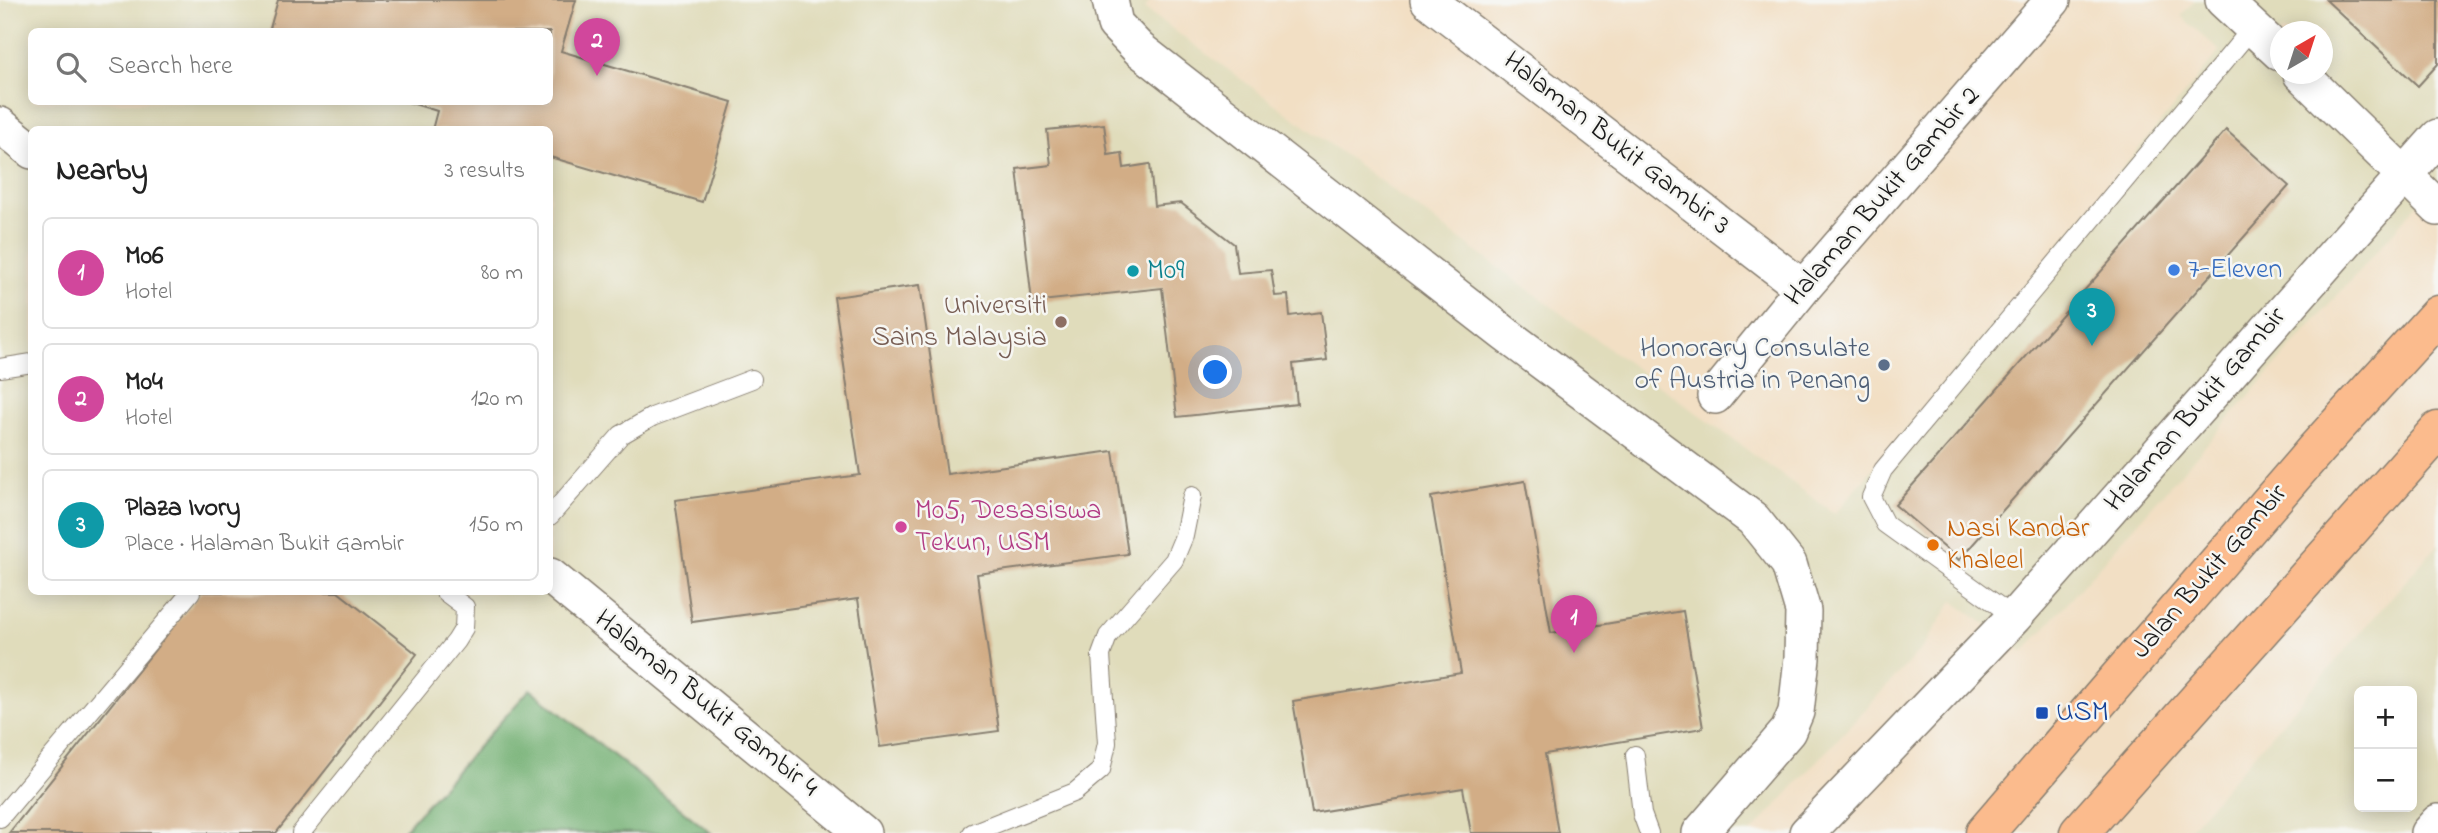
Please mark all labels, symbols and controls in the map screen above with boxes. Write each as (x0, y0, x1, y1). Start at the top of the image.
pin: 2 (574, 18, 620, 76)
north arrow (2270, 21, 2333, 84)
search box (28, 28, 553, 105)
street label: Halaman Bukit Gambir 3 (1494, 42, 1738, 246)
icon: search (52, 48, 90, 86)
text: Search here (108, 48, 233, 86)
street label: Halaman Bukit Gambir 2 (1775, 77, 1991, 317)
text: Nearby (56, 150, 148, 194)
text: 3 results (444, 155, 525, 188)
text: M06 (125, 238, 163, 276)
place label: 7-Eleven (2188, 250, 2282, 291)
place label: M09 (1147, 251, 1185, 292)
text: 1 (77, 257, 85, 290)
text: 80 m (481, 257, 523, 290)
marker: 7-Eleven (2166, 262, 2182, 278)
marker: M09 (1125, 263, 1141, 279)
text: Hotel (125, 276, 172, 309)
place label: Universiti Sains Malaysia (872, 286, 1047, 359)
pin: 3 (2069, 288, 2115, 346)
street label: Halaman Bukit Gambir (2095, 298, 2297, 522)
marker: Universiti Sains Malaysia (1053, 314, 1069, 330)
place label: Honorary Consulate of Austria in Penang (1635, 329, 1870, 402)
your location (1198, 355, 1232, 389)
marker: Honorary Consulate of Austria in Penang (1876, 357, 1892, 373)
text: M04 (125, 364, 163, 402)
text: 2 (75, 383, 87, 416)
text: 120 m (471, 383, 523, 416)
text: Hotel (125, 402, 172, 435)
street label: Jalan Bukit Gambir (2122, 475, 2298, 669)
text: Plaza Ivory (125, 490, 241, 528)
place label: M05, Desasiswa Tekun, USM (915, 491, 1101, 564)
text: 3 (76, 509, 86, 542)
text: 150 m (469, 509, 523, 542)
place label: Nasi Kandar Khaleel (1947, 509, 2090, 582)
marker: M05, Desasiswa Tekun, USM (893, 519, 909, 535)
text: Place · Halaman Bukit Gambir (125, 528, 404, 561)
marker: Nasi Kandar Khaleel (1925, 537, 1941, 553)
pin: 1 (1551, 595, 1597, 653)
street label: Halaman Bukit Gambir 4 (585, 600, 828, 808)
map controls (2354, 686, 2417, 812)
button: + (2354, 686, 2417, 749)
place label: USM (2056, 693, 2109, 734)
marker: USM (2034, 705, 2050, 721)
button: − (2354, 749, 2417, 812)

